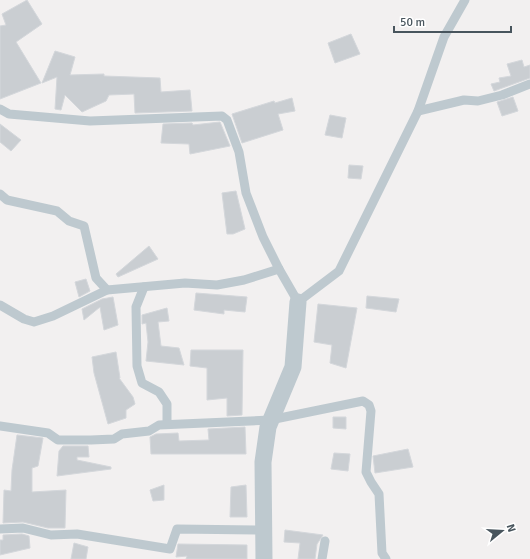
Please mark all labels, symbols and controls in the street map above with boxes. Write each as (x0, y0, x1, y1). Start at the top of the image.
scale bar (394, 8, 511, 34)
text: 50 m (400, 15, 425, 30)
north arrow (482, 511, 522, 551)
text: N (504, 522, 518, 534)

